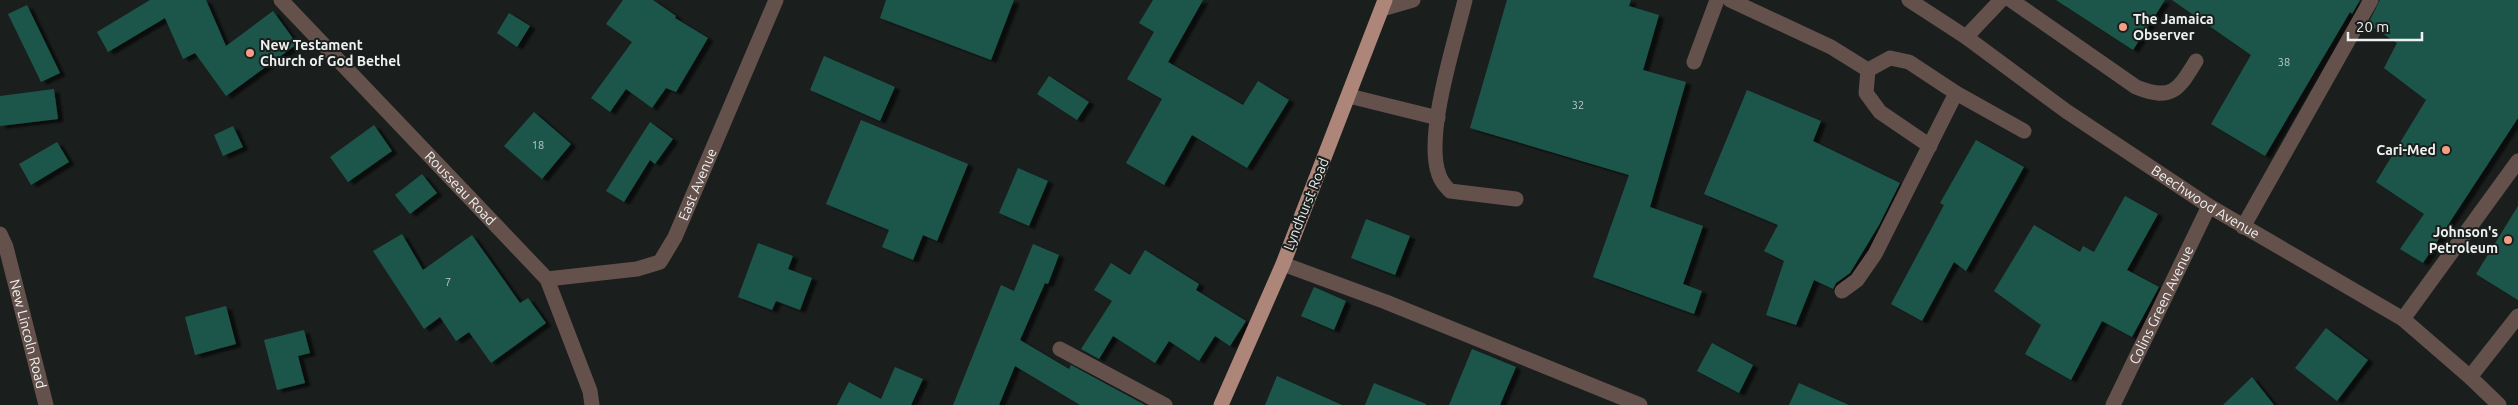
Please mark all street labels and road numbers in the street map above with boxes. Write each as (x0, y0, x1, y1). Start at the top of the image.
street label: East Avenue (675, 146, 720, 223)
street label: Rousseau Road (422, 148, 499, 228)
street label: Lyndhurst Road (1280, 155, 1332, 253)
street label: Beechwood Avenue (2148, 162, 2263, 242)
street label: Colins Green Avenue (2126, 243, 2197, 367)
street label: New Lincoln Road (6, 278, 50, 390)

